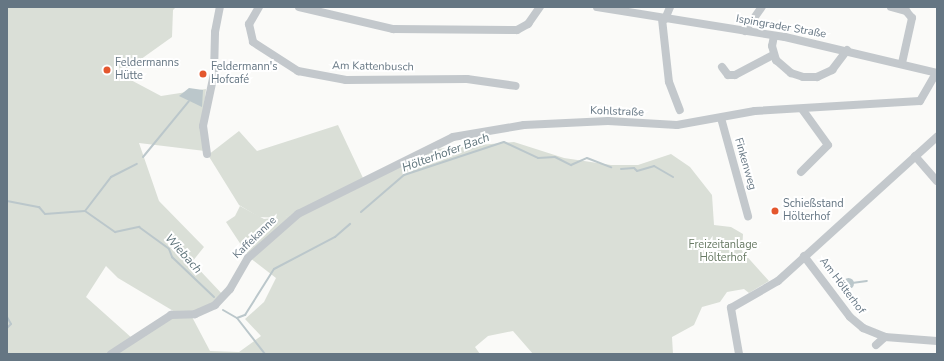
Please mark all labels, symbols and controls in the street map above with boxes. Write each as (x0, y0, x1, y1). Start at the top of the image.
street label: Ispingrader Straße (735, 13, 827, 41)
place label: Feldermanns Hütte (115, 57, 179, 83)
street label: Am Kattenbusch (332, 60, 414, 74)
place label: Feldermann's Hofcafé (211, 61, 278, 87)
marker: Feldermanns Hütte (102, 65, 112, 75)
marker: Feldermann's Hofcafé (198, 69, 208, 79)
street label: Kohlstraße (590, 104, 644, 120)
water label: Hölterhofer Bach (400, 131, 492, 175)
street label: Finkenweg (731, 136, 759, 192)
place label: Schießstand Hölterhof (783, 198, 844, 224)
marker: Schießstand Hölterhof (770, 206, 780, 216)
street label: Kaffekanne (231, 214, 279, 262)
water label: Wiebach (162, 231, 204, 277)
park label: Freizeitanlage Hölterhof (689, 239, 757, 265)
street label: Am Hölterhof (816, 255, 868, 317)

